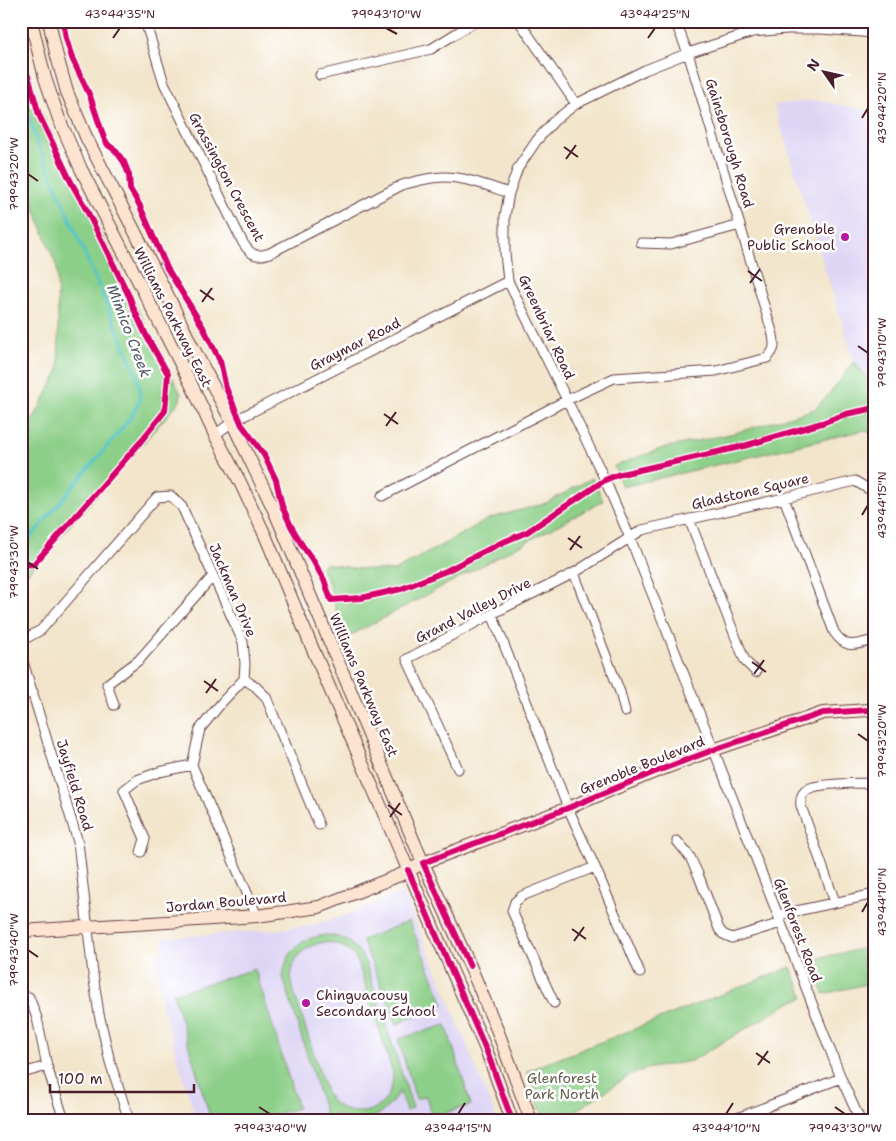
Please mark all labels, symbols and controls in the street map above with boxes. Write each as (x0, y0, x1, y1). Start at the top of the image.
text: 43°44'35"N (85, 6, 155, 22)
text: 79°43'10"W (350, 6, 422, 22)
text: 43°44'25"N (620, 6, 690, 22)
north arrow (798, 48, 848, 98)
text: N (803, 55, 824, 74)
text: 43°44'20"N (874, 72, 890, 144)
street label: Gainsborough Road (702, 76, 758, 210)
street label: Grassington Crescent (185, 109, 269, 245)
text: 79°43'20"W (6, 137, 22, 211)
place label: Grenoble Public School (747, 220, 836, 254)
marker: Grenoble Public School (839, 231, 851, 243)
street label: Williams Parkway East (130, 244, 216, 390)
street label: Greenbriar Road (515, 272, 579, 382)
water label: Mimico Creek (102, 282, 156, 381)
street label: Graymar Road (306, 313, 404, 375)
text: 79°43'10"W (874, 317, 890, 389)
street label: Gladstone Square (689, 469, 811, 513)
text: 43°44'15"N (874, 471, 890, 539)
text: 79°43'30"W (6, 525, 22, 599)
street label: Jackman Drive (205, 541, 261, 640)
street label: Grand Valley Drive (412, 573, 534, 647)
street label: Williams Parkway East (325, 610, 403, 760)
text: 79°43'20"W (874, 704, 890, 778)
street label: Grenoble Boulevard (577, 732, 707, 798)
street label: Jayfield Road (53, 737, 97, 833)
text: 43°44'10"N (874, 868, 890, 936)
street label: Glenforest Road (770, 875, 826, 985)
street label: Jordan Boulevard (165, 888, 287, 916)
text: 79°43'40"W (6, 913, 22, 987)
place label: Chinguacousy Secondary School (316, 986, 436, 1020)
marker: Chinguacousy Secondary School (300, 997, 312, 1009)
scale bar (50, 1061, 194, 1093)
text: 100 m (58, 1069, 103, 1089)
park label: Glenforest Park North (525, 1069, 599, 1103)
text: 79°43'40"W (233, 1120, 307, 1136)
text: 43°44'15"N (424, 1120, 492, 1136)
text: 43°44'10"N (692, 1120, 760, 1136)
text: 79°43'30"W (808, 1120, 882, 1136)

